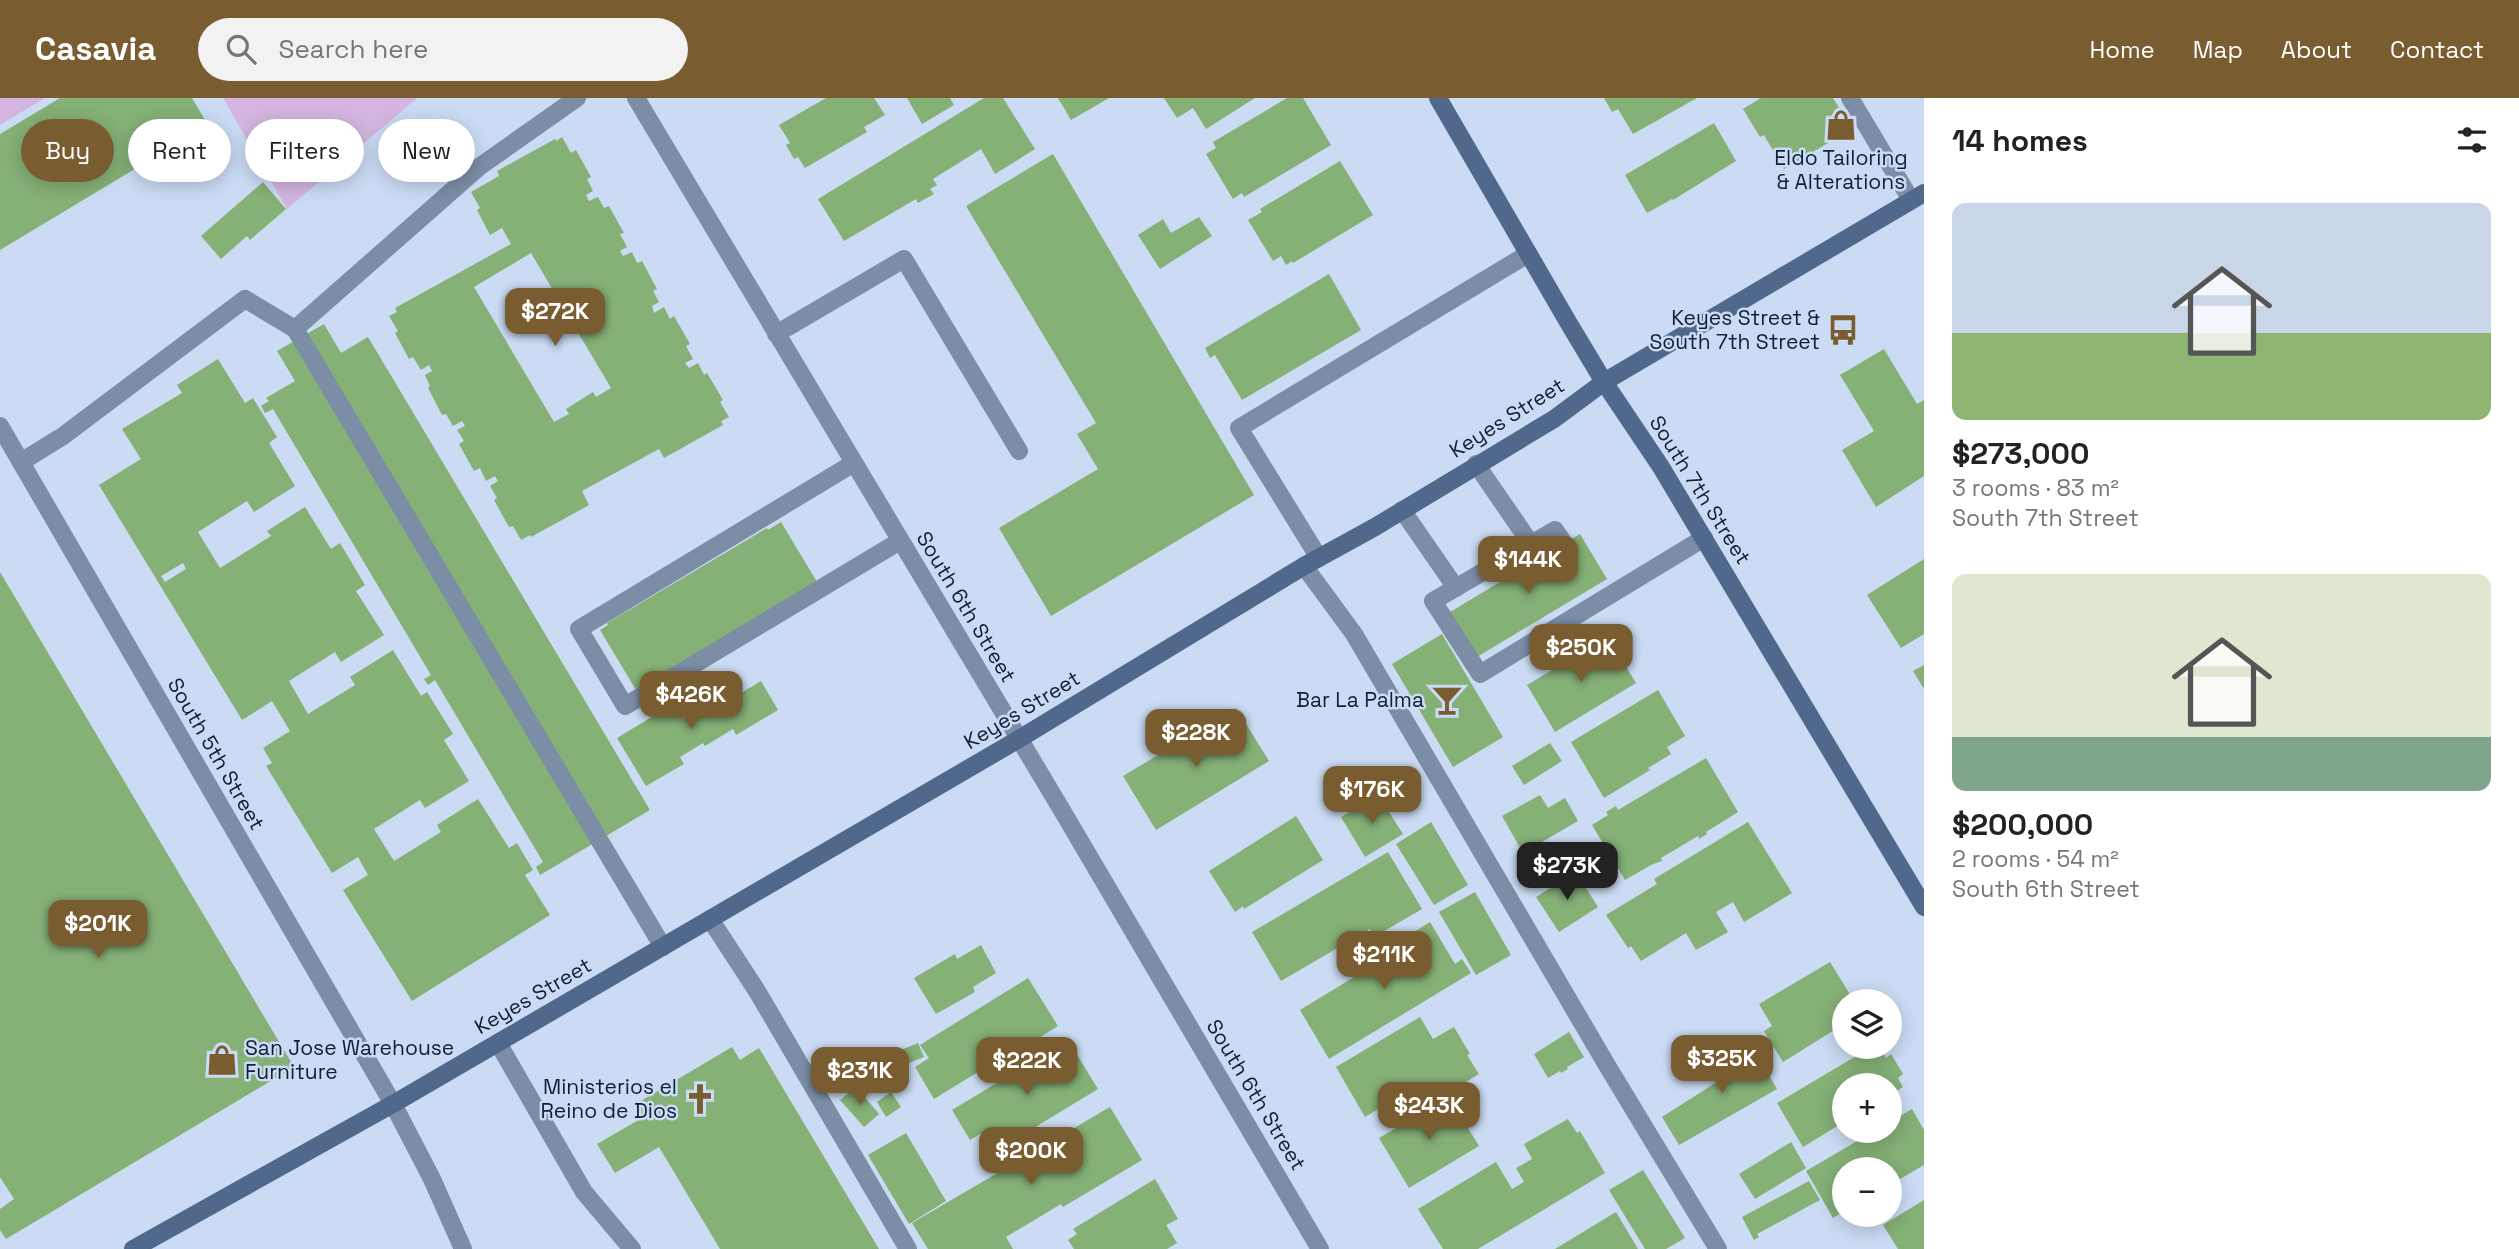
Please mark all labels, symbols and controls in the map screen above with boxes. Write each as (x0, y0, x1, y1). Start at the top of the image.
search box (198, 18, 688, 81)
text: Casavia (35, 28, 156, 70)
icon: search (222, 30, 260, 68)
text: Search here (278, 32, 428, 66)
text: Home (2089, 34, 2155, 65)
text: Map (2193, 34, 2243, 65)
text: About (2281, 34, 2352, 65)
text: Contact (2390, 34, 2484, 65)
shop icon: Eldo Tailoring & Alterations (1824, 108, 1858, 142)
chip: Buy (21, 119, 114, 182)
chip: Rent (128, 119, 231, 182)
chip: Filters (245, 119, 364, 182)
chip: New (378, 119, 475, 182)
text: 14 homes (1952, 121, 2088, 160)
icon: filters (2453, 121, 2491, 159)
place label: Eldo Tailoring & Alterations (1774, 144, 1908, 195)
icon: home (2159, 248, 2285, 374)
pin: $272K (506, 288, 604, 348)
text: $272K (521, 296, 589, 326)
place label: Keyes Street & South 7th Street (1649, 304, 1820, 355)
bus stop icon: Keyes Street & South 7th Street (1826, 313, 1860, 347)
street label: Keyes Street (1444, 371, 1569, 464)
street label: South 7th Street (1644, 410, 1757, 569)
text: $273,000 (1952, 434, 2089, 473)
text: 3 rooms · 83 m² (1952, 473, 2119, 503)
text: South 7th Street (1952, 503, 2139, 533)
street label: South 6th Street (911, 526, 1022, 687)
pin: $144K (1479, 536, 1577, 596)
text: $144K (1494, 544, 1562, 574)
icon: home (2159, 619, 2285, 745)
pin: $250K (1532, 624, 1630, 684)
text: $250K (1546, 632, 1616, 662)
street label: Keyes Street (959, 664, 1085, 755)
pin: $426K (642, 672, 740, 731)
street label: South 5th Street (162, 673, 271, 835)
text: $426K (656, 679, 726, 709)
bar icon: Bar La Palma (1430, 683, 1464, 717)
place label: Bar La Palma (1296, 686, 1424, 713)
pin: $228K (1147, 710, 1245, 769)
text: $228K (1161, 717, 1231, 747)
pin: $176K (1323, 766, 1421, 826)
text: $176K (1339, 774, 1405, 804)
text: $200,000 (1952, 805, 2093, 844)
pin: $273K (1518, 842, 1616, 902)
text: 2 rooms · 54 m² (1952, 844, 2119, 874)
text: $273K (1533, 850, 1601, 880)
text: South 6th Street (1952, 874, 2140, 904)
pin: $201K (49, 900, 147, 960)
text: $201K (64, 908, 132, 938)
pin: $211K (1335, 932, 1433, 991)
text: $211K (1353, 939, 1415, 969)
street label: Keyes Street (469, 951, 596, 1040)
map controls (1832, 989, 1902, 1227)
button: layers (1832, 989, 1902, 1059)
street label: South 6th Street (1201, 1014, 1312, 1175)
place label: San Jose Warehouse Furniture (245, 1034, 454, 1085)
pin: $325K (1673, 1035, 1771, 1095)
pin: $222K (978, 1038, 1076, 1097)
shop icon: San Jose Warehouse Furniture (205, 1043, 239, 1077)
text: $325K (1687, 1043, 1757, 1073)
text: $222K (992, 1045, 1062, 1075)
pin: $231K (811, 1048, 909, 1107)
text: $231K (827, 1055, 893, 1085)
place label: Ministerios el Reino de Dios (540, 1073, 677, 1124)
button: + (1832, 1073, 1902, 1143)
church icon: Ministerios el Reino de Dios (683, 1082, 717, 1116)
pin: $243K (1380, 1082, 1478, 1142)
text: $243K (1394, 1090, 1464, 1120)
pin: $200K (982, 1128, 1080, 1187)
text: $200K (995, 1135, 1067, 1165)
button: − (1832, 1157, 1902, 1227)

